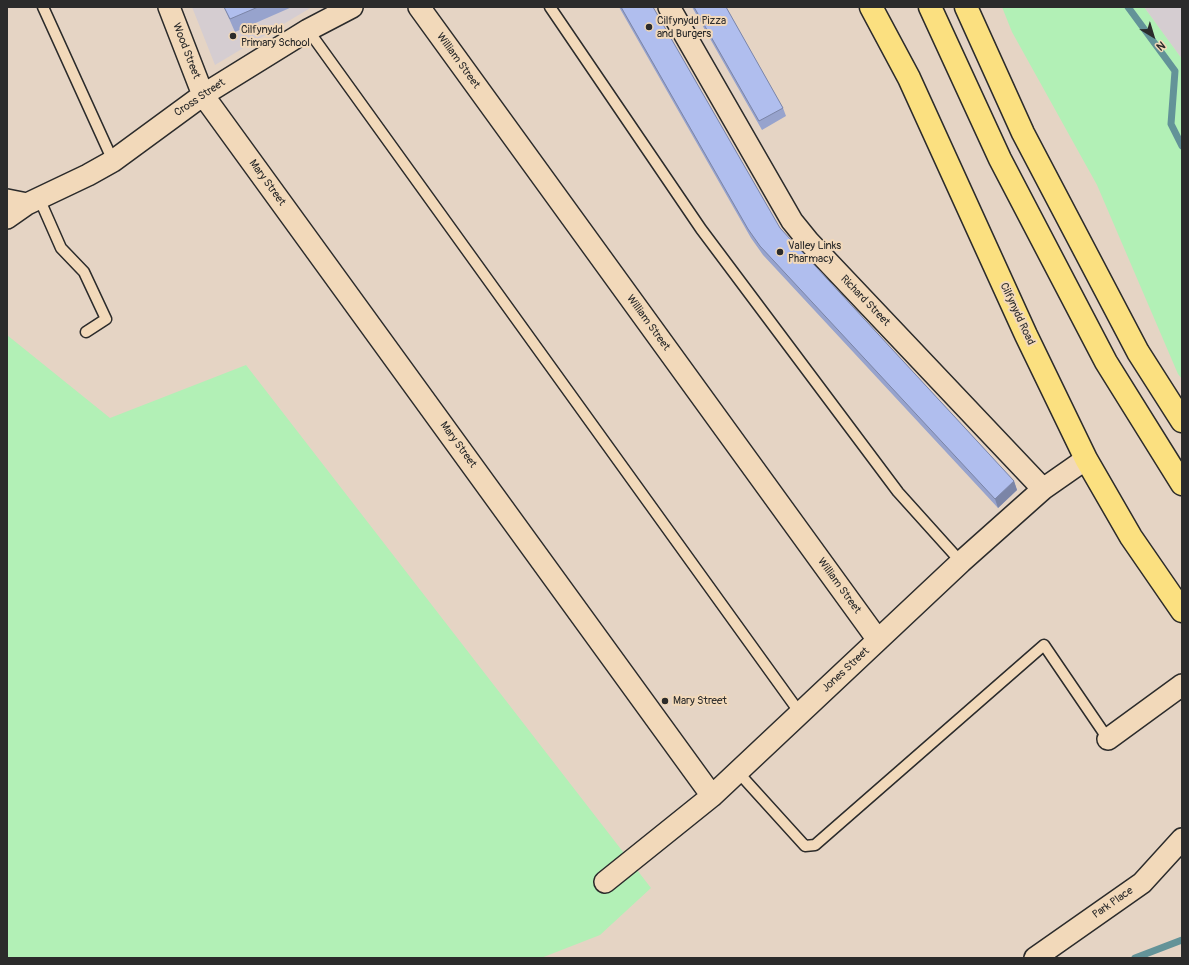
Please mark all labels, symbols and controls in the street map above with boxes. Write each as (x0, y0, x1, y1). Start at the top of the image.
place label: Cilfynydd Pizza and Burgers (657, 14, 726, 40)
north arrow (1133, 16, 1173, 56)
street label: Wood Street (169, 21, 203, 81)
marker: Cilfynydd Pizza and Burgers (644, 22, 654, 32)
place label: Cilfynydd Primary School (241, 23, 310, 49)
marker: Cilfynydd Primary School (228, 31, 238, 41)
street label: William Street (433, 31, 483, 91)
text: N (1154, 38, 1168, 53)
street label: Cross Street (172, 76, 228, 120)
street label: Mary Street (246, 157, 288, 209)
place label: Valley Links Pharmacy (788, 239, 841, 265)
marker: Valley Links Pharmacy (775, 247, 785, 257)
street label: Richard Street (838, 273, 892, 329)
street label: Cilfynydd Road (997, 281, 1037, 347)
street label: William Street (623, 293, 673, 353)
street label: Mary Street (437, 419, 479, 471)
street label: William Street (814, 556, 864, 616)
street label: Jones Street (820, 645, 872, 695)
place label: Mary Street (673, 694, 727, 708)
marker: Mary Street (660, 696, 670, 706)
street label: Park Place (1090, 884, 1136, 922)

